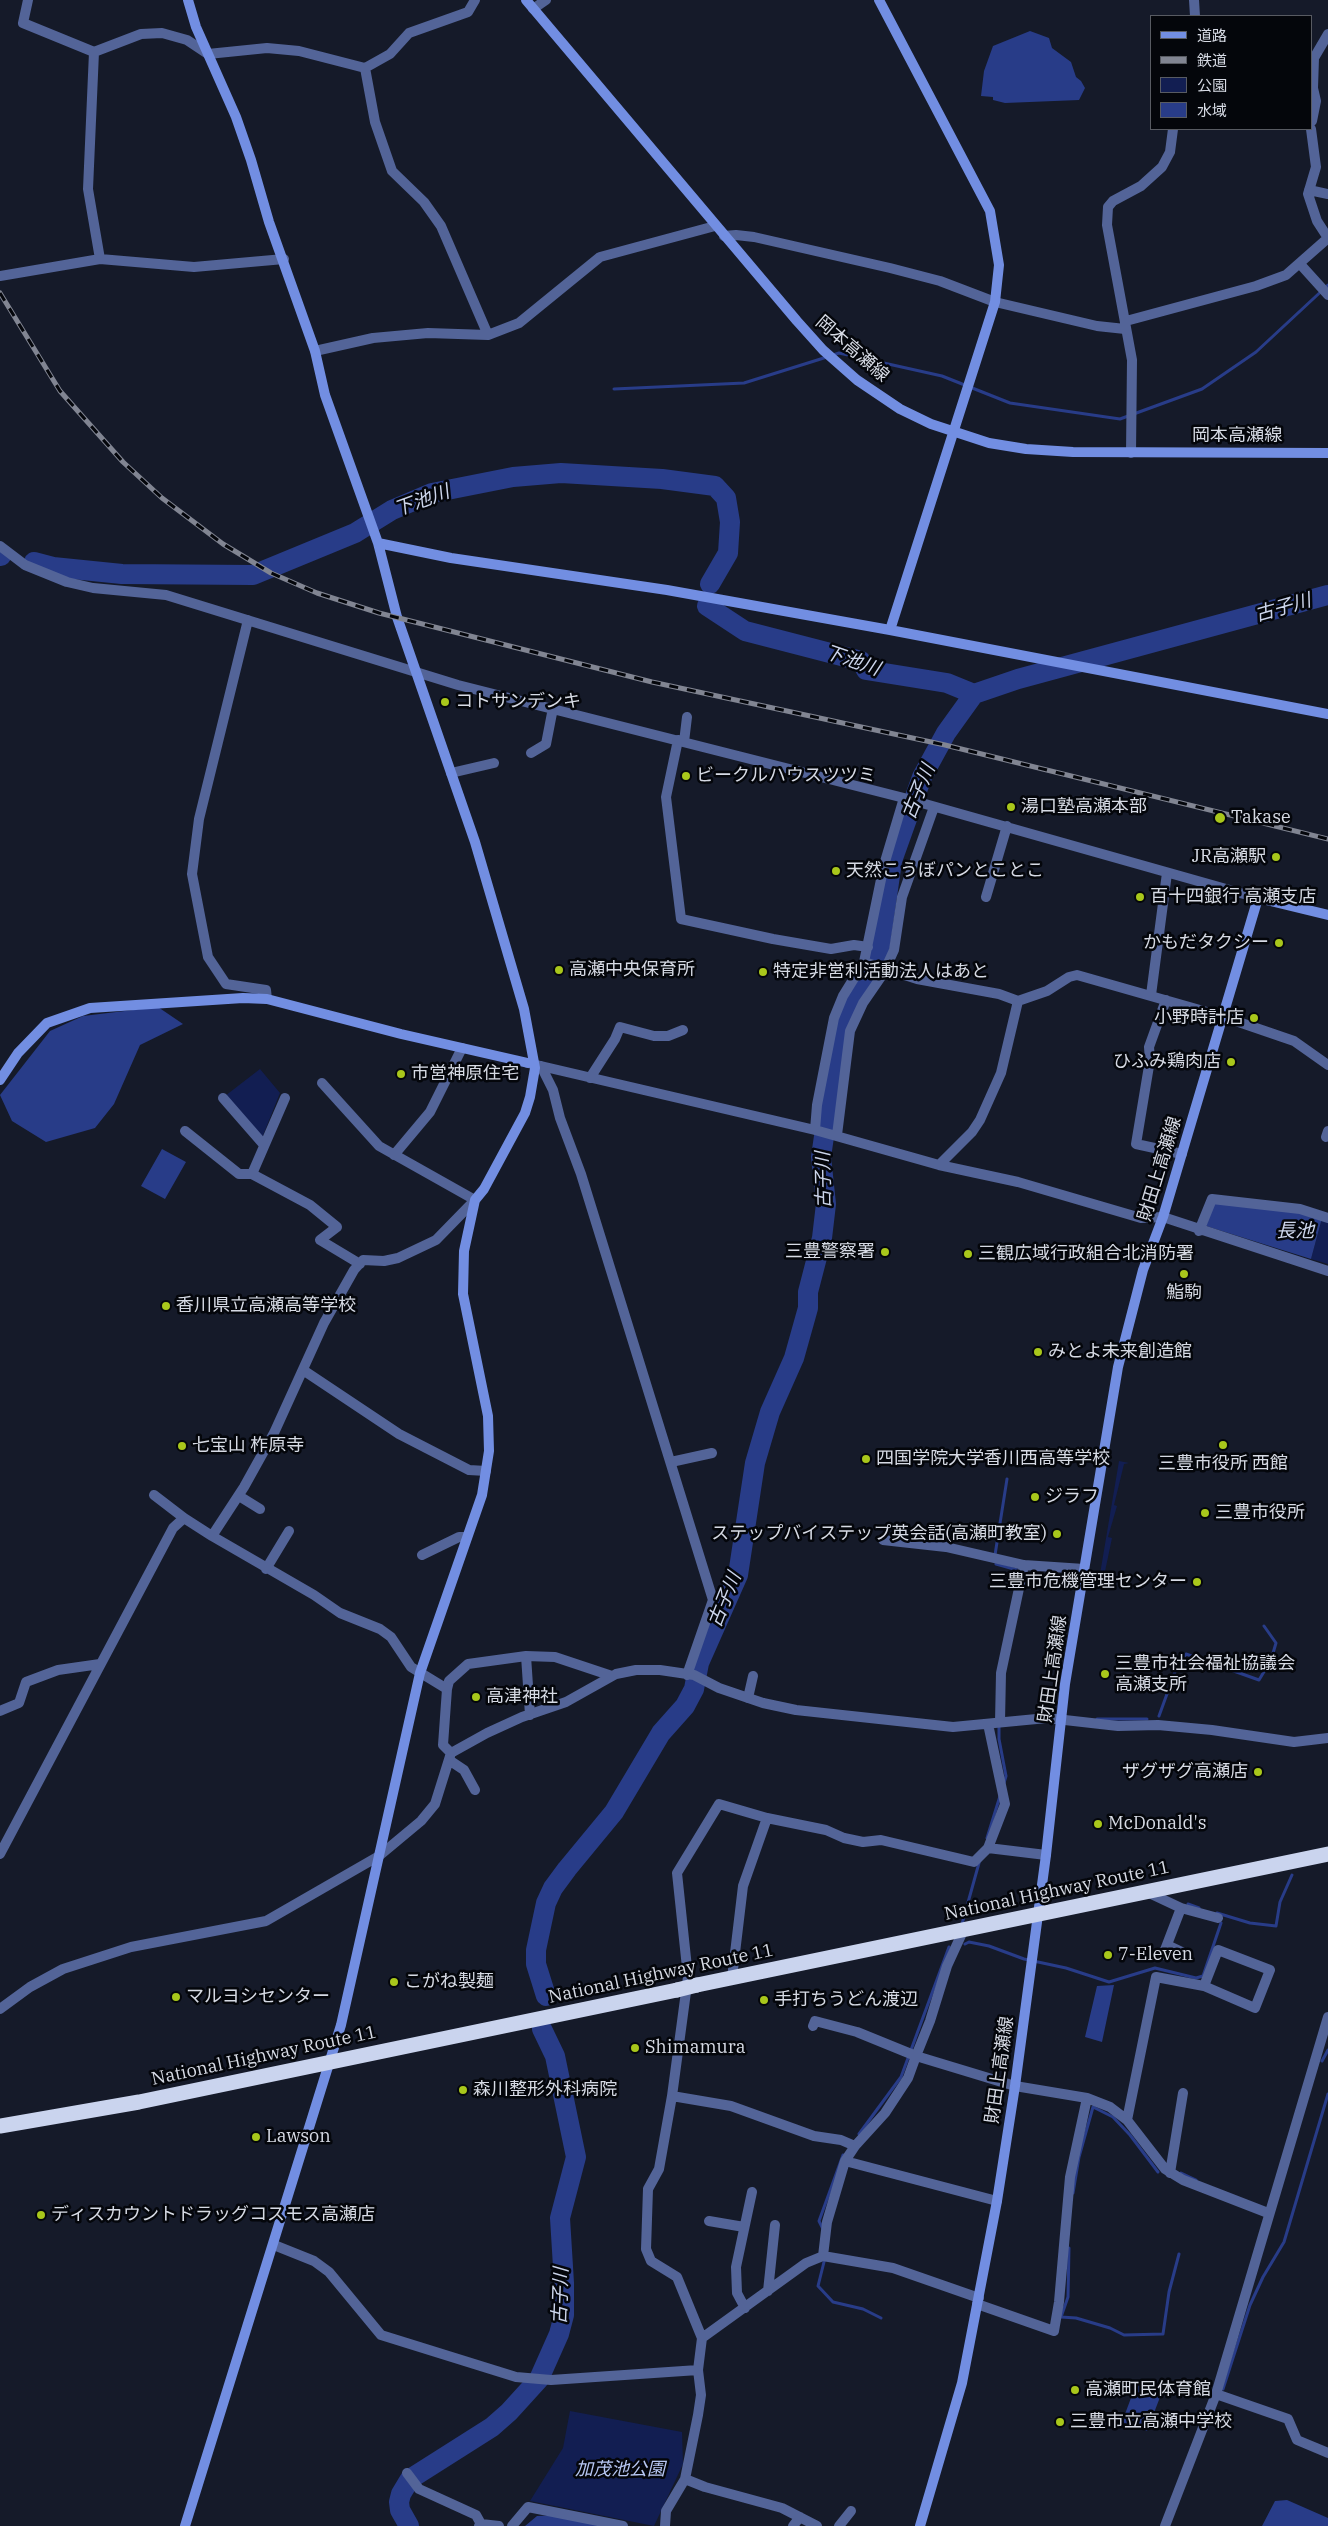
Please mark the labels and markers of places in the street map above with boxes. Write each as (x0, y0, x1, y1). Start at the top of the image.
place label: コトサンデンキ (455, 691, 581, 713)
marker: コトサンデンキ (439, 696, 451, 708)
place label: ビークルハウスツツミ (696, 765, 876, 787)
marker: ビークルハウスツツミ (680, 770, 692, 782)
place label: 湯口塾高瀬本部 (1021, 796, 1147, 818)
marker: 湯口塾高瀬本部 (1005, 801, 1017, 813)
place label: Takase (1231, 807, 1291, 829)
marker: Takase (1213, 811, 1227, 825)
place label: JR高瀬駅 (1192, 846, 1266, 868)
marker: JR高瀬駅 (1270, 851, 1282, 863)
place label: 天然こうぼパンとことこ (846, 860, 1044, 882)
marker: 天然こうぼパンとことこ (830, 865, 842, 877)
place label: 百十四銀行 高瀬支店 (1150, 886, 1316, 908)
marker: 百十四銀行 高瀬支店 (1134, 891, 1146, 903)
place label: かもだタクシー (1143, 932, 1269, 954)
marker: かもだタクシー (1273, 937, 1285, 949)
place label: 高瀬中央保育所 (569, 959, 695, 981)
place label: 特定非営利活動法人はあと (773, 961, 989, 983)
marker: 高瀬中央保育所 (553, 964, 565, 976)
marker: 特定非営利活動法人はあと (757, 966, 769, 978)
place label: 小野時計店 (1154, 1007, 1244, 1029)
marker: 小野時計店 (1248, 1012, 1260, 1024)
place label: ひふみ鶏肉店 (1113, 1051, 1221, 1073)
marker: ひふみ鶏肉店 (1225, 1056, 1237, 1068)
place label: 市営神原住宅 (411, 1063, 519, 1085)
marker: 市営神原住宅 (395, 1068, 407, 1080)
place label: 三豊警察署 (785, 1241, 875, 1263)
place label: 三観広域行政組合北消防署 (978, 1243, 1194, 1265)
marker: 三豊警察署 (879, 1246, 891, 1258)
marker: 三観広域行政組合北消防署 (962, 1248, 974, 1260)
marker: 鮨駒 (1178, 1268, 1190, 1280)
place label: 鮨駒 (1166, 1282, 1202, 1304)
place label: 香川県立高瀬高等学校 (176, 1295, 356, 1317)
marker: 香川県立高瀬高等学校 (160, 1300, 172, 1312)
place label: みとよ未来創造館 (1048, 1341, 1192, 1363)
marker: みとよ未来創造館 (1032, 1346, 1044, 1358)
place label: 七宝山 柞原寺 (192, 1435, 304, 1457)
marker: 三豊市役所 西館 (1217, 1439, 1229, 1451)
marker: 七宝山 柞原寺 (176, 1440, 188, 1452)
place label: 四国学院大学香川西高等学校 (876, 1448, 1110, 1470)
marker: 四国学院大学香川西高等学校 (860, 1453, 872, 1465)
place label: 三豊市役所 西館 (1158, 1453, 1288, 1475)
place label: ジラフ (1045, 1486, 1099, 1508)
marker: ジラフ (1029, 1491, 1041, 1503)
place label: 三豊市役所 (1215, 1502, 1305, 1524)
marker: 三豊市役所 (1199, 1507, 1211, 1519)
place label: ステップバイステップ英会話(高瀬町教室) (711, 1523, 1047, 1545)
marker: ステップバイステップ英会話(高瀬町教室) (1051, 1528, 1063, 1540)
place label: 三豊市危機管理センター (989, 1571, 1187, 1593)
marker: 三豊市危機管理センター (1191, 1576, 1203, 1588)
place label: 三豊市社会福祉協議会 高瀬支所 (1115, 1653, 1295, 1696)
marker: 三豊市社会福祉協議会 高瀬支所 (1099, 1668, 1111, 1680)
place label: 高津神社 (486, 1686, 558, 1708)
marker: 高津神社 (470, 1691, 482, 1703)
place label: ザグザグ高瀬店 (1122, 1761, 1248, 1783)
marker: ザグザグ高瀬店 (1252, 1766, 1264, 1778)
place label: McDonald's (1108, 1813, 1207, 1835)
marker: McDonald's (1092, 1818, 1104, 1830)
place label: 7-Eleven (1118, 1944, 1193, 1966)
marker: 7-Eleven (1102, 1949, 1114, 1961)
place label: こがね製麺 (404, 1971, 494, 1993)
marker: こがね製麺 (388, 1976, 400, 1988)
place label: マルヨシセンター (186, 1986, 330, 2008)
place label: 手打ちうどん渡辺 (774, 1989, 918, 2011)
marker: マルヨシセンター (170, 1991, 182, 2003)
marker: 手打ちうどん渡辺 (758, 1994, 770, 2006)
place label: Shimamura (645, 2037, 746, 2059)
marker: Shimamura (629, 2042, 641, 2054)
place label: 森川整形外科病院 (473, 2079, 617, 2101)
marker: 森川整形外科病院 (457, 2084, 469, 2096)
place label: Lawson (266, 2126, 331, 2148)
marker: Lawson (250, 2131, 262, 2143)
place label: ディスカウントドラッグコスモス高瀬店 (51, 2204, 375, 2226)
marker: ディスカウントドラッグコスモス高瀬店 (35, 2209, 47, 2221)
place label: 高瀬町民体育館 (1085, 2379, 1211, 2401)
marker: 高瀬町民体育館 (1069, 2384, 1081, 2396)
place label: 三豊市立高瀬中学校 (1070, 2411, 1232, 2433)
marker: 三豊市立高瀬中学校 (1054, 2416, 1066, 2428)

